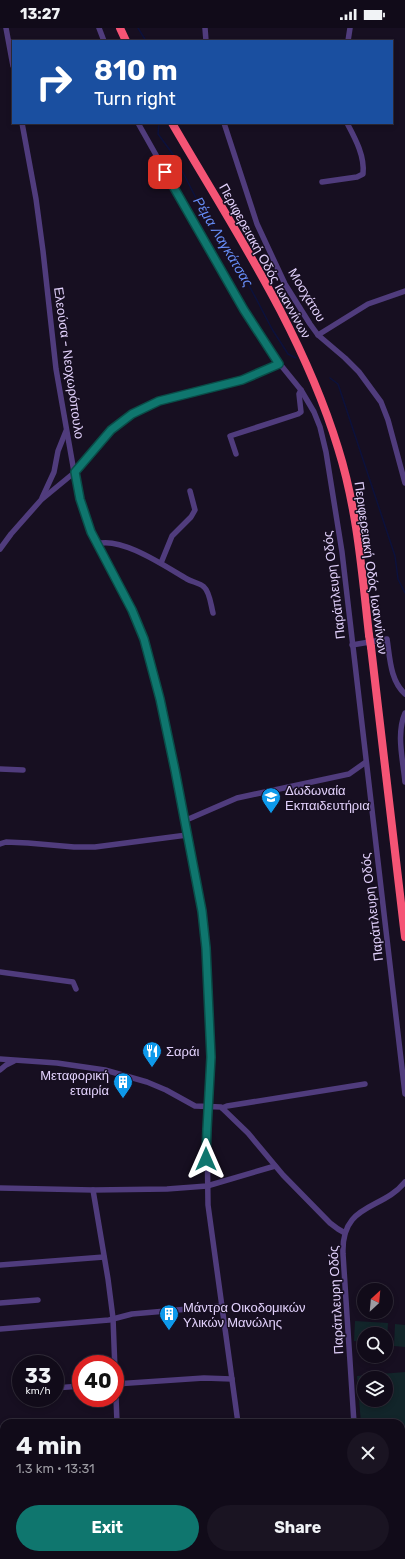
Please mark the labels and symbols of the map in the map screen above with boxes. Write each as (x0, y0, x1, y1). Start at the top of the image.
pin (148, 155, 182, 189)
street label: Περιφερειακή Οδός Ιωαννίνων (216, 181, 314, 341)
water label: Ρέμα Λαγκάτσας (189, 194, 257, 290)
street label: Μοσχάτου (285, 266, 329, 324)
street label: Ελεούσα - Νεοχωρόπουλο (51, 286, 87, 440)
street label: Περιφερειακή Οδός Ιωαννίνων (351, 481, 391, 655)
street label: Παράπλευρη Οδός (320, 530, 348, 640)
place label: Δωδωναία Εκπαιδευτήρια (285, 783, 370, 813)
school or university icon: Δωδωναία Εκπαιδευτήρια (260, 786, 282, 814)
street label: Παράπλευρη Οδός (358, 852, 386, 962)
restaurant icon: Σαράι (141, 1040, 163, 1068)
place label: Σαράι (166, 1044, 199, 1059)
place label: Μεταφορική εταιρία (40, 1068, 109, 1098)
building icon: Μεταφορική εταιρία (112, 1071, 134, 1099)
position arrow (185, 1138, 227, 1180)
street label: Παράπλευρη Οδός (326, 1245, 346, 1355)
north arrow (357, 1283, 393, 1319)
place label: Μάντρα Οικοδομικών Υλικών Μανώλης (183, 1300, 305, 1330)
building icon: Μάντρα Οικοδομικών Υλικών Μανώλης (158, 1303, 180, 1331)
speed limit sign: 40 (72, 1355, 124, 1407)

